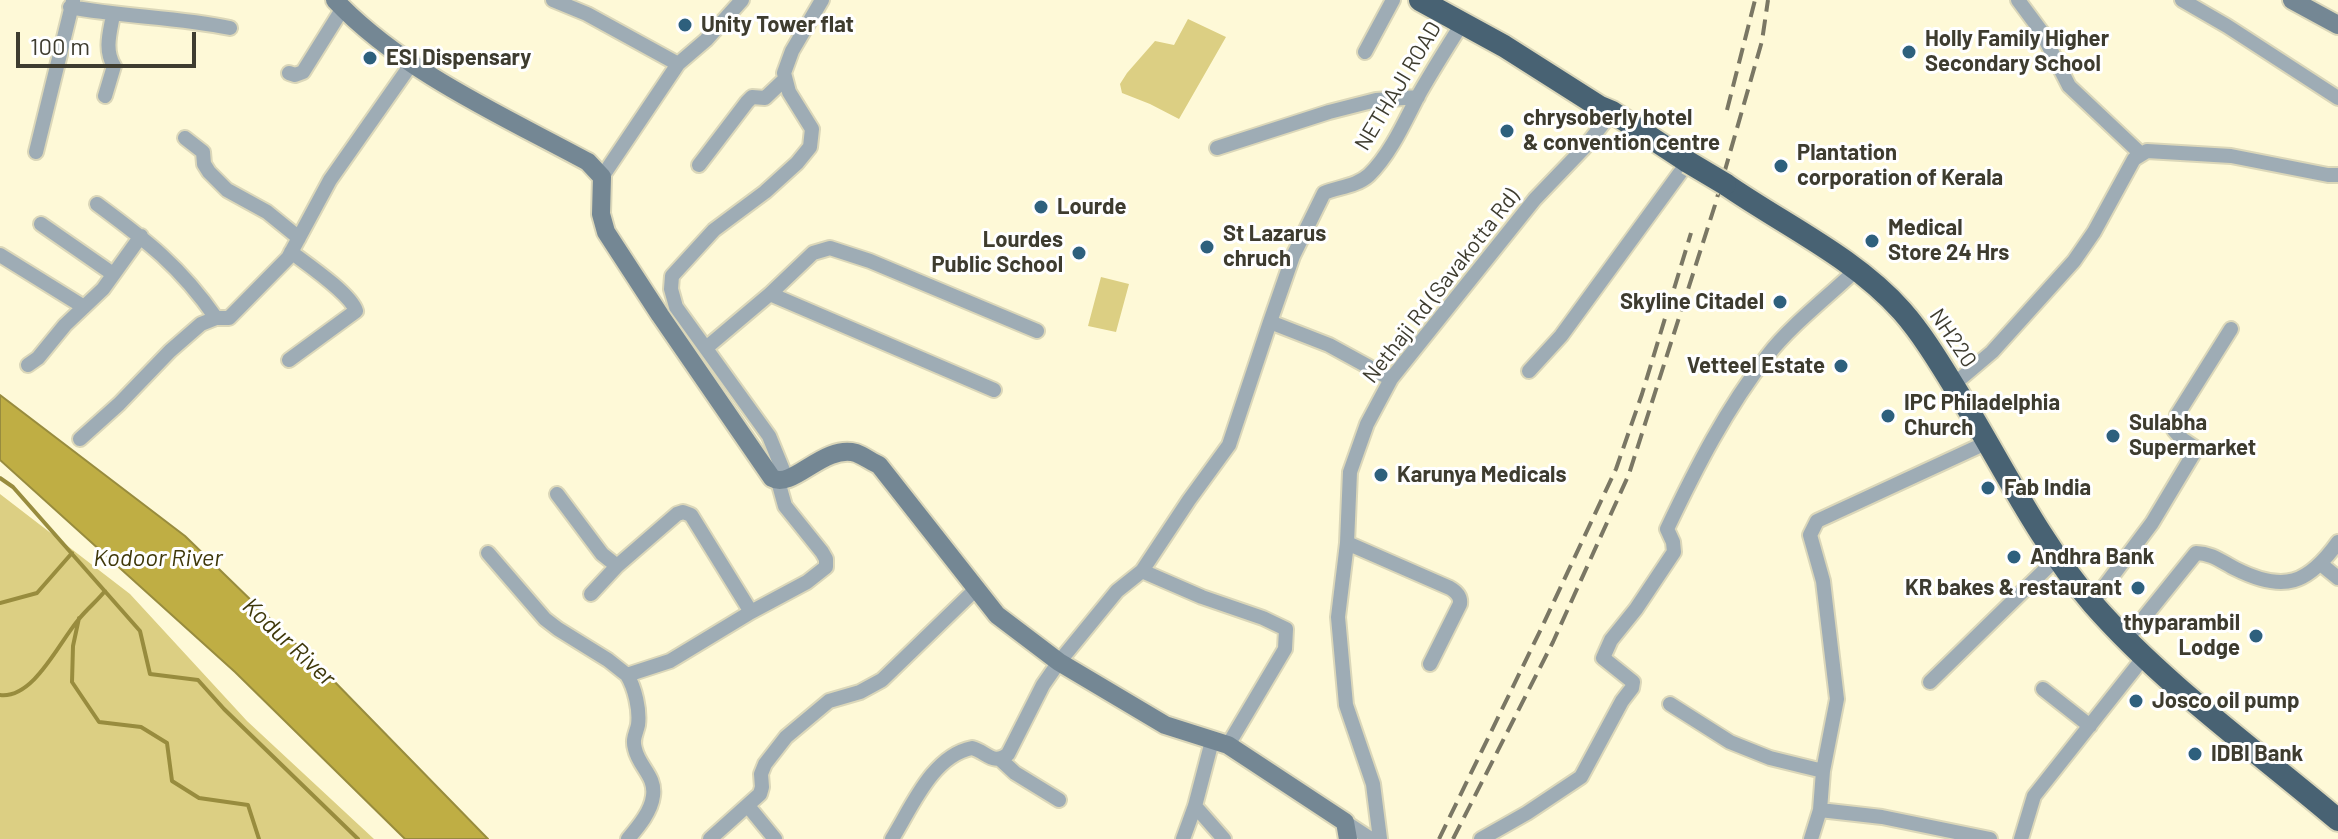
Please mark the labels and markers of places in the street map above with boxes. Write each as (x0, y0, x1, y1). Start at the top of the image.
place label: Unity Tower flat (701, 12, 854, 38)
marker: Unity Tower flat (676, 16, 694, 34)
place label: Holly Family Higher Secondary School (1925, 26, 2109, 78)
marker: Holly Family Higher Secondary School (1900, 43, 1918, 61)
place label: ESI Dispensary (386, 45, 531, 71)
marker: ESI Dispensary (361, 49, 379, 67)
place label: chrysoberly hotel & convention centre (1523, 105, 1720, 156)
marker: chrysoberly hotel & convention centre (1498, 122, 1516, 140)
place label: Plantation corporation of Kerala (1797, 140, 2003, 192)
marker: Plantation corporation of Kerala (1772, 157, 1790, 175)
place label: Lourde (1057, 194, 1126, 220)
marker: Lourde (1032, 198, 1050, 216)
place label: Medical Store 24 Hrs (1888, 215, 2009, 266)
place label: St Lazarus chruch (1223, 221, 1326, 272)
place label: Lourdes Public School (931, 227, 1063, 278)
marker: Medical Store 24 Hrs (1863, 232, 1881, 250)
marker: St Lazarus chruch (1198, 238, 1216, 256)
marker: Lourdes Public School (1070, 244, 1088, 262)
place label: Skyline Citadel (1620, 289, 1764, 315)
marker: Skyline Citadel (1771, 293, 1789, 311)
place label: Vetteel Estate (1687, 353, 1825, 379)
marker: Vetteel Estate (1832, 357, 1850, 375)
place label: IPC Philadelphia Church (1904, 390, 2060, 442)
marker: IPC Philadelphia Church (1879, 407, 1897, 425)
place label: Sulabha Supermarket (2129, 410, 2256, 462)
marker: Sulabha Supermarket (2104, 427, 2122, 445)
place label: Karunya Medicals (1397, 462, 1567, 488)
marker: Karunya Medicals (1372, 466, 1390, 484)
place label: Fab India (2004, 475, 2091, 501)
marker: Fab India (1979, 479, 1997, 497)
place label: Andhra Bank (2030, 544, 2154, 570)
marker: Andhra Bank (2005, 548, 2023, 566)
place label: KR bakes & restaurant (1905, 575, 2122, 601)
marker: KR bakes & restaurant (2129, 579, 2147, 597)
place label: thyparambil Lodge (2123, 610, 2240, 662)
marker: thyparambil Lodge (2247, 627, 2265, 645)
place label: Josco oil pump (2152, 688, 2299, 714)
marker: Josco oil pump (2127, 692, 2145, 710)
place label: IDBI Bank (2211, 741, 2303, 767)
marker: IDBI Bank (2186, 745, 2204, 763)

